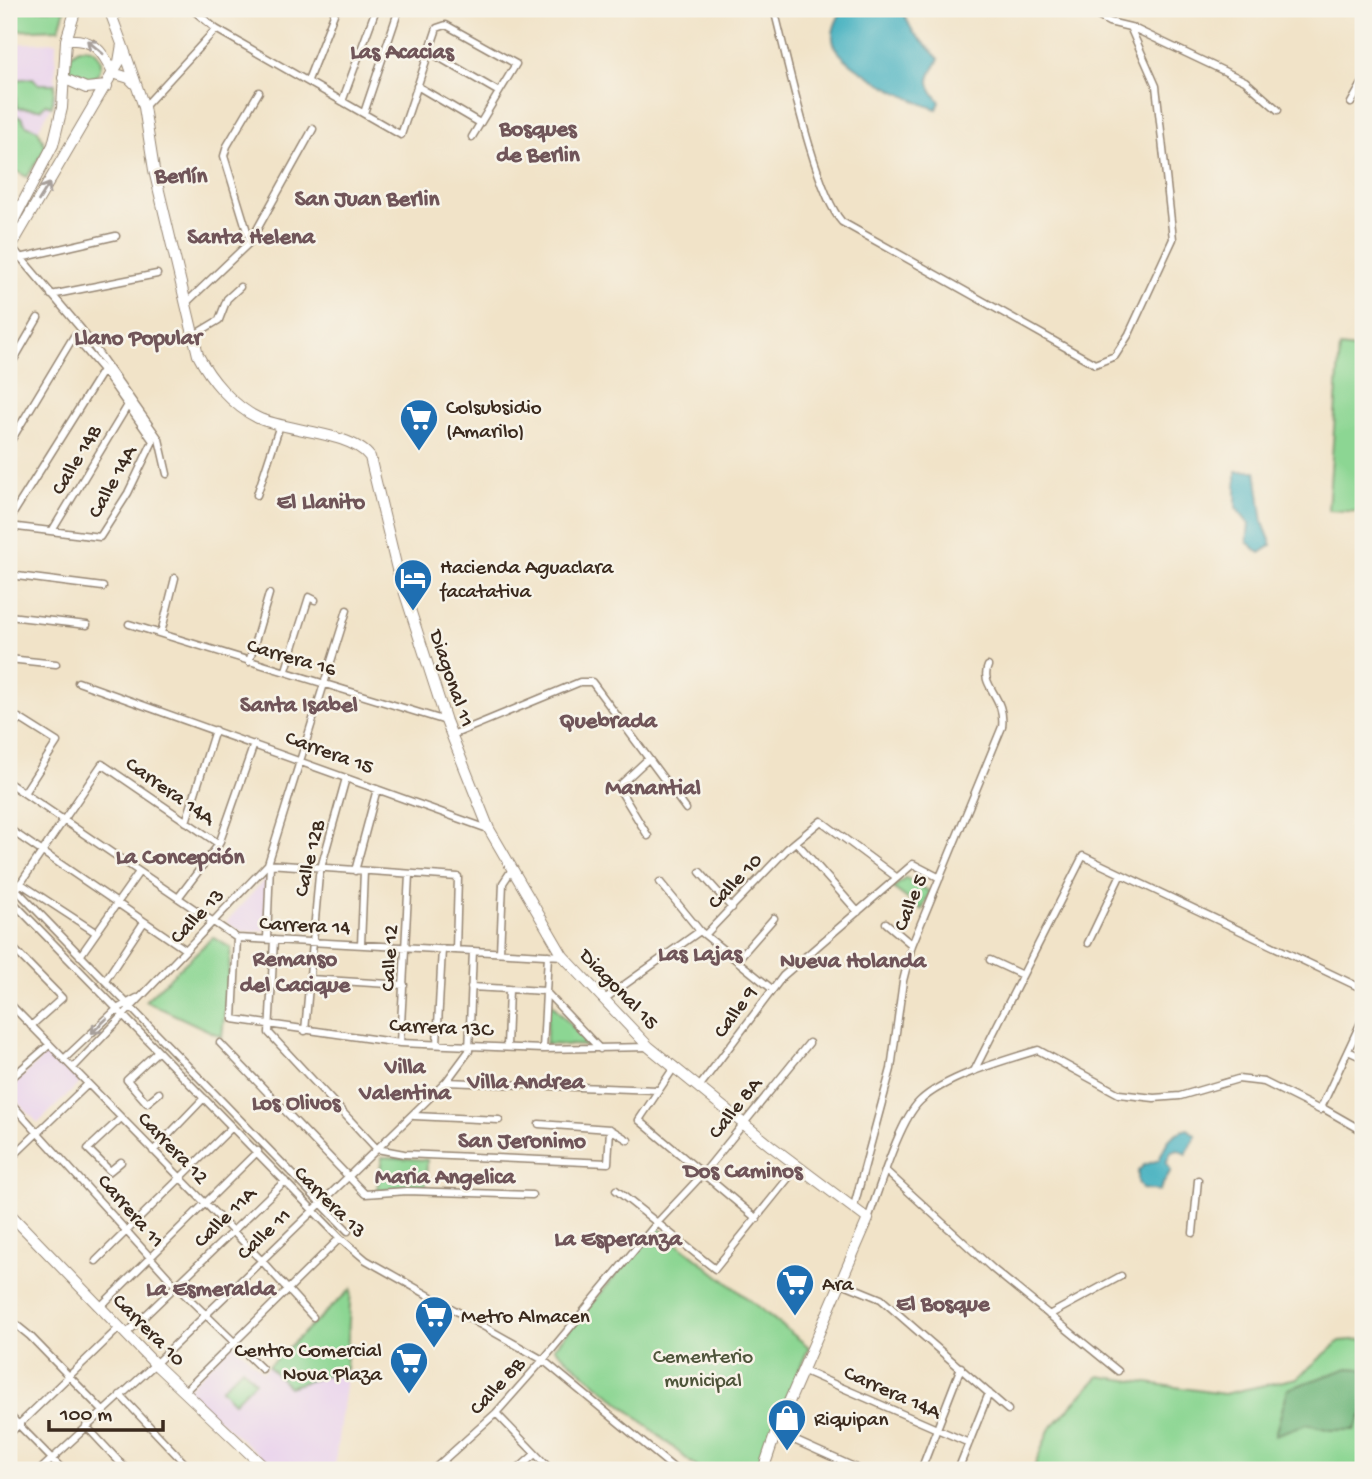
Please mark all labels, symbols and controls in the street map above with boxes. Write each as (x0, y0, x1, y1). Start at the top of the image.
one-way arrow (87, 40, 105, 55)
district label: Las Acacias (350, 40, 455, 67)
district label: Bosques de Berlin (496, 117, 581, 170)
district label: Berlín (154, 164, 208, 191)
one-way arrow (38, 182, 52, 202)
district label: San Juan Berlin (295, 187, 440, 214)
district label: Santa Helena (187, 225, 316, 252)
district label: Llano Popular (74, 326, 204, 353)
supermarket icon: Colsubsidio (Amarilo) (398, 397, 440, 452)
place label: Colsubsidio (Amarilo) (446, 397, 542, 446)
street label: Calle 14B (47, 420, 109, 500)
street label: Calle 14A (84, 441, 145, 523)
district label: El Llanito (277, 490, 365, 517)
hotel icon: Hacienda Aguaclara facatativa (392, 557, 434, 612)
place label: Hacienda Aguaclara facatativa (439, 557, 615, 606)
street label: Diagonal 11 (421, 625, 478, 731)
street label: Carrera 16 (243, 635, 339, 684)
district label: Santa Isabel (240, 693, 358, 720)
district label: Quebrada (559, 709, 658, 736)
street label: Carrera 15 (281, 727, 376, 782)
street label: Carrera 14A (119, 753, 220, 834)
district label: Manantial (605, 776, 701, 803)
street label: Calle 12B (290, 817, 333, 899)
district label: La Concepción (116, 845, 245, 872)
street label: Calle 10 (704, 849, 769, 916)
street label: Calle 5 (890, 871, 935, 935)
street label: Calle 13 (166, 884, 231, 950)
street label: Carrera 14 (259, 913, 351, 942)
street label: Calle 12 (377, 924, 406, 992)
district label: Las Lajas (658, 942, 744, 969)
street label: Diagonal 15 (571, 943, 662, 1036)
district label: Remanso del Cacique (240, 947, 351, 1000)
district label: Nueva Holanda (780, 949, 927, 976)
street label: Calle 9 (709, 982, 764, 1044)
street label: Carrera 13C (388, 1014, 495, 1045)
one-way arrow (90, 1017, 108, 1034)
district label: Villa Valentina (358, 1055, 452, 1108)
district label: Villa Andrea (467, 1070, 586, 1097)
street label: Calle 8A (704, 1072, 770, 1145)
district label: Los Olivos (252, 1091, 342, 1118)
street label: Carrera 12 (131, 1108, 212, 1191)
district label: San Jeronimo (458, 1129, 586, 1156)
district label: Dos Caminos (682, 1159, 804, 1186)
street label: Carrera 13 (287, 1162, 370, 1245)
district label: Maria Angelica (375, 1165, 516, 1192)
street label: Carrera 11 (90, 1170, 168, 1254)
street label: Calle 11A (190, 1182, 264, 1254)
street label: Calle 11 (233, 1204, 298, 1267)
district label: La Esperanza (554, 1227, 683, 1254)
supermarket icon: Ara (774, 1262, 816, 1317)
place label: Ara (822, 1274, 855, 1299)
district label: La Esmeralda (146, 1277, 277, 1304)
street label: Carrera 10 (106, 1290, 189, 1373)
district label: El Bosque (896, 1292, 991, 1319)
supermarket icon: Metro Almacen (413, 1294, 455, 1349)
place label: Metro Almacen (461, 1306, 590, 1331)
place label: Centro Comercial Nova Plaza (234, 1340, 383, 1389)
supermarket icon: Centro Comercial Nova Plaza (388, 1340, 430, 1395)
park label: Cementerio municipal (653, 1346, 753, 1395)
street label: Calle 8B (465, 1352, 533, 1422)
street label: Carrera 14A (839, 1362, 945, 1427)
scale bar (49, 1388, 163, 1432)
shop icon: Riquipan (766, 1397, 808, 1452)
text: 100 m (59, 1404, 112, 1429)
place label: Riquipan (814, 1409, 889, 1434)

